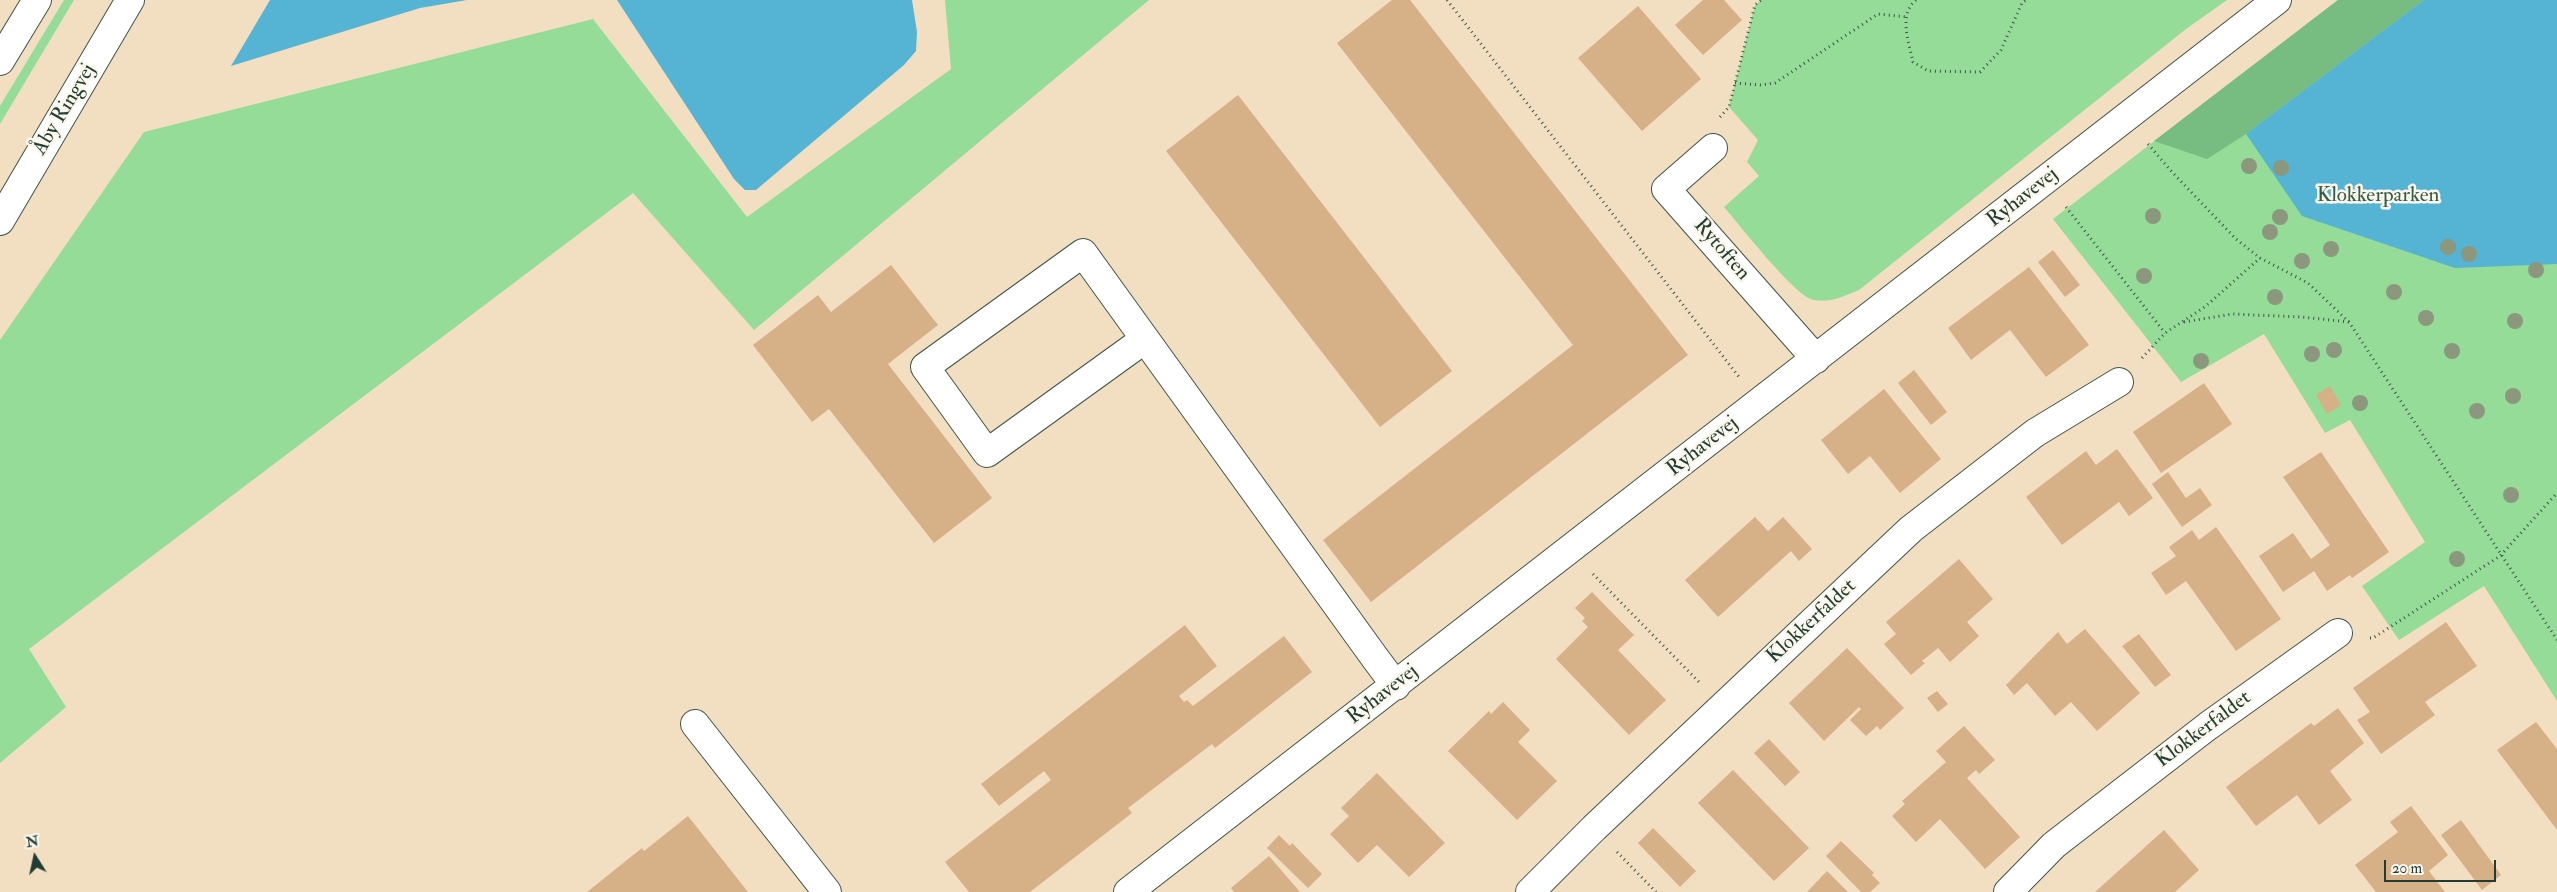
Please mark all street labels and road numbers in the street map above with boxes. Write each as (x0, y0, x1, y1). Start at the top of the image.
street label: Åby Ringvej (28, 60, 102, 160)
street label: Ryhavevej (1982, 162, 2064, 234)
street label: Rytoften (1687, 214, 1755, 286)
street label: Ryhavevej (1662, 411, 1744, 483)
street label: Klokkerfaldet (1762, 574, 1862, 670)
street label: Ryhavevej (1342, 659, 1424, 731)
street label: Klokkerfaldet (2151, 686, 2257, 774)

